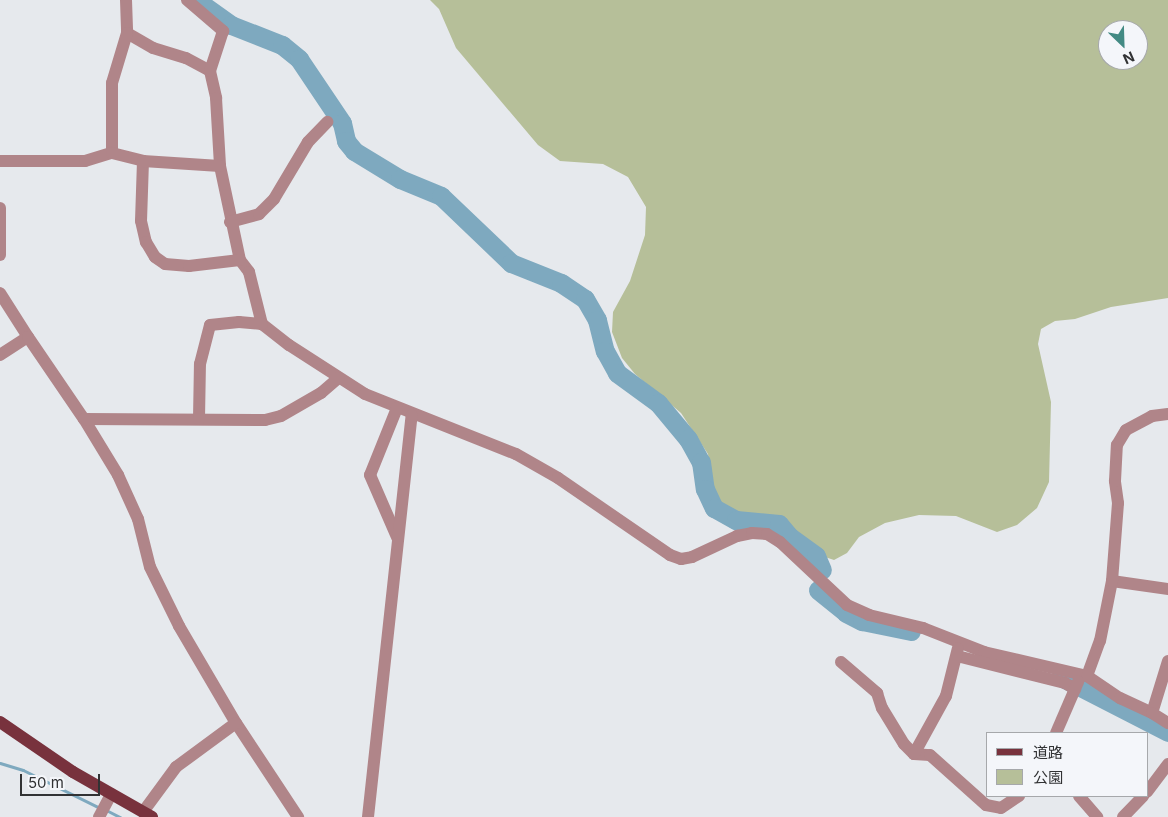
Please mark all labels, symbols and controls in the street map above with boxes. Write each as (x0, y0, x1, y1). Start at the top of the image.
north arrow (1098, 20, 1148, 70)
text: N (1121, 48, 1137, 68)
legend (986, 732, 1148, 797)
text: 道路 (1033, 743, 1063, 762)
scale bar (22, 764, 102, 796)
text: 公園 (1033, 768, 1063, 787)
text: 50 m (28, 773, 64, 792)

